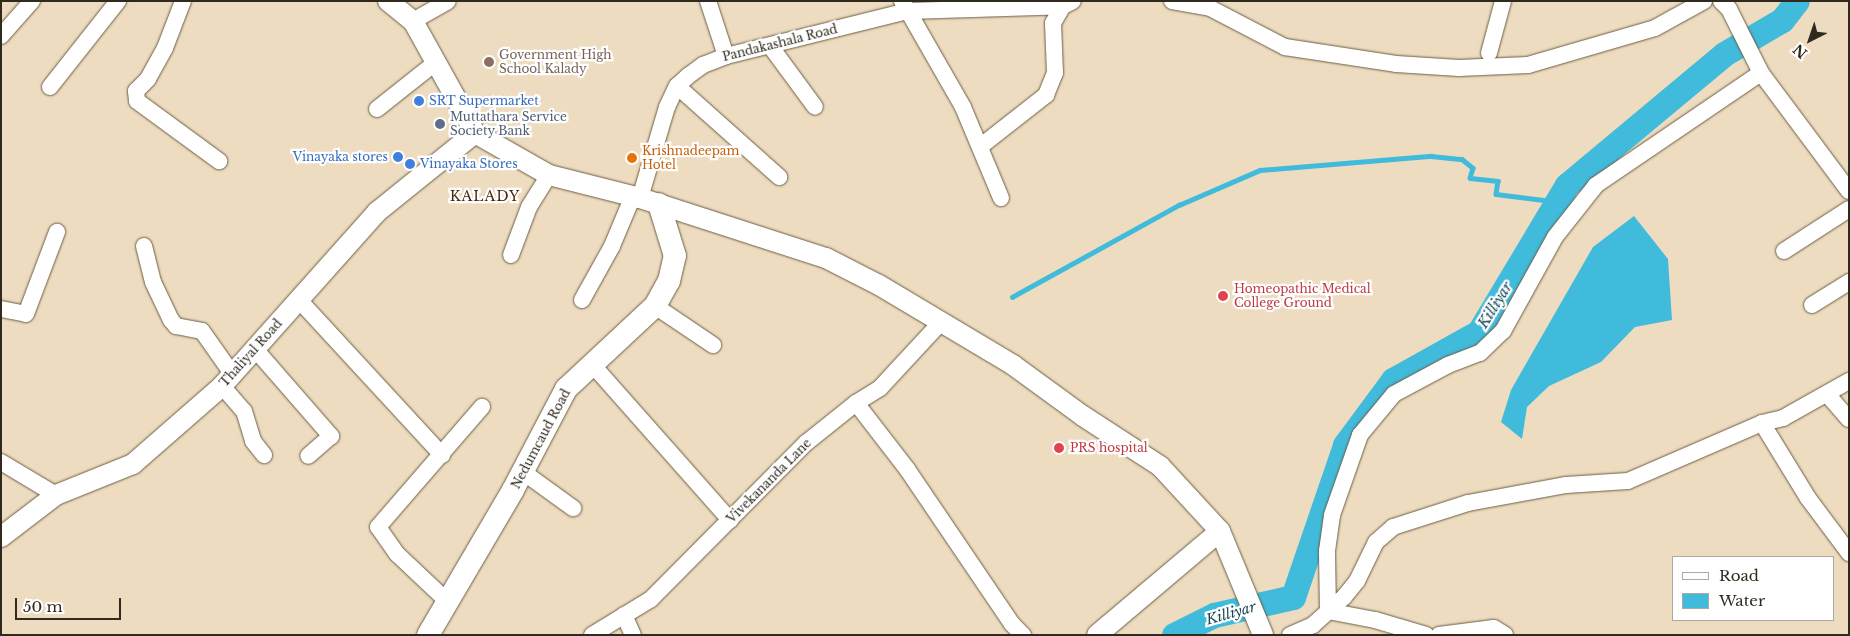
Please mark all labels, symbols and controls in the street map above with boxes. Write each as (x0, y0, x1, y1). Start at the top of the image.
north arrow (1785, 15, 1835, 65)
street label: Pandakashala Road (721, 22, 839, 64)
text: N (1789, 40, 1811, 62)
place label: Government High School Kalady (499, 48, 612, 76)
marker: Government High School Kalady (483, 56, 495, 68)
place label: SRT Supermarket (429, 94, 539, 108)
marker: SRT Supermarket (413, 95, 425, 107)
place label: Muttathara Service Society Bank (450, 110, 567, 138)
marker: Muttathara Service Society Bank (434, 118, 446, 130)
place label: Krishnadeepam Hotel (642, 144, 739, 172)
place label: Vinayaka stores (293, 150, 388, 164)
marker: Vinayaka stores (392, 151, 404, 163)
marker: Krishnadeepam Hotel (626, 152, 638, 164)
place label: Vinayaka Stores (420, 157, 518, 171)
marker: Vinayaka Stores (404, 158, 416, 170)
district label: KALADY (449, 188, 521, 204)
water label: Killiyar (1474, 279, 1516, 331)
place label: Homeopathic Medical College Ground (1234, 282, 1371, 310)
marker: Homeopathic Medical College Ground (1216, 289, 1230, 303)
street label: Thaliyal Road (217, 316, 285, 390)
street label: Nedumcaud Road (509, 387, 573, 491)
street label: Vivekananda Lane (724, 436, 814, 526)
marker: PRS hospital (1052, 441, 1066, 455)
place label: PRS hospital (1070, 441, 1148, 455)
legend (1672, 556, 1835, 621)
text: Road (1719, 566, 1759, 585)
scale bar (18, 588, 124, 620)
text: Water (1719, 591, 1765, 610)
text: 50 m (23, 597, 63, 616)
water label: Killiyar (1204, 598, 1258, 628)

